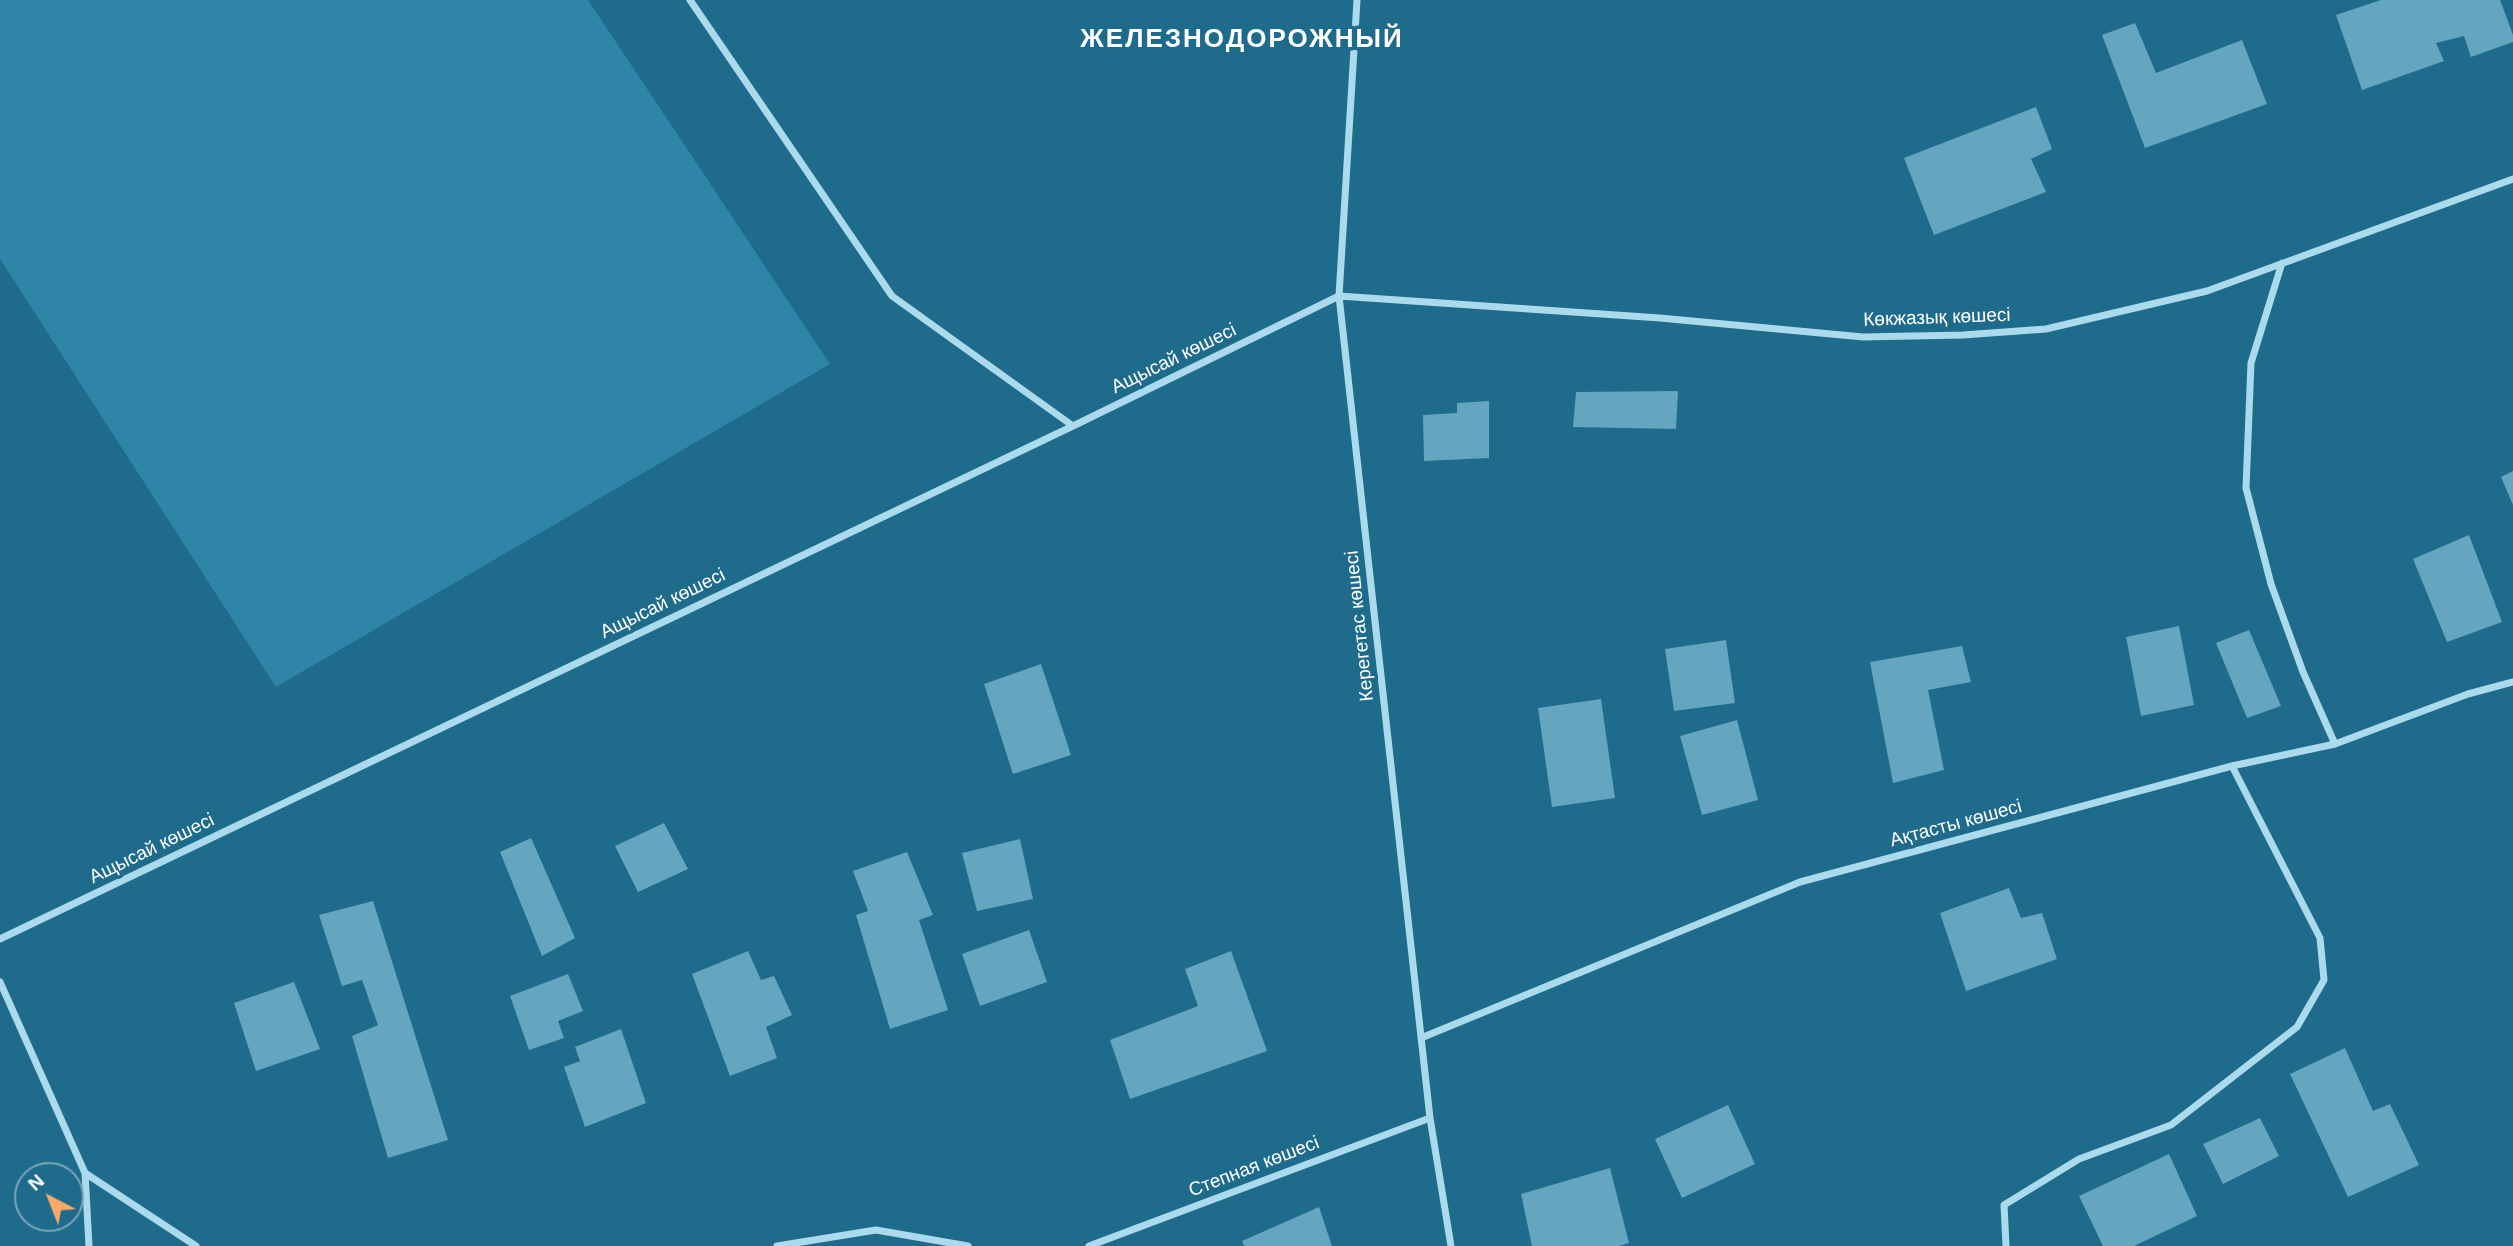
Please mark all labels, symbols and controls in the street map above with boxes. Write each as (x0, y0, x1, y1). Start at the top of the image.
district label: ЖЕЛЕЗНОДОРОЖНЫЙ (1082, 24, 1402, 56)
street label: Көкжазық көшесі (1863, 304, 2011, 332)
street label: Ащысай көшесі (1108, 319, 1240, 399)
street label: Керегетас көшесі (1341, 549, 1379, 703)
street label: Ащысай көшесі (597, 564, 729, 644)
street label: Ақтасты көшесі (1888, 795, 2024, 853)
street label: Ащысай көшесі (86, 809, 218, 889)
street label: Степная көшесі (1185, 1132, 1323, 1202)
north arrow (14, 1162, 84, 1232)
text: N (24, 1170, 48, 1195)

